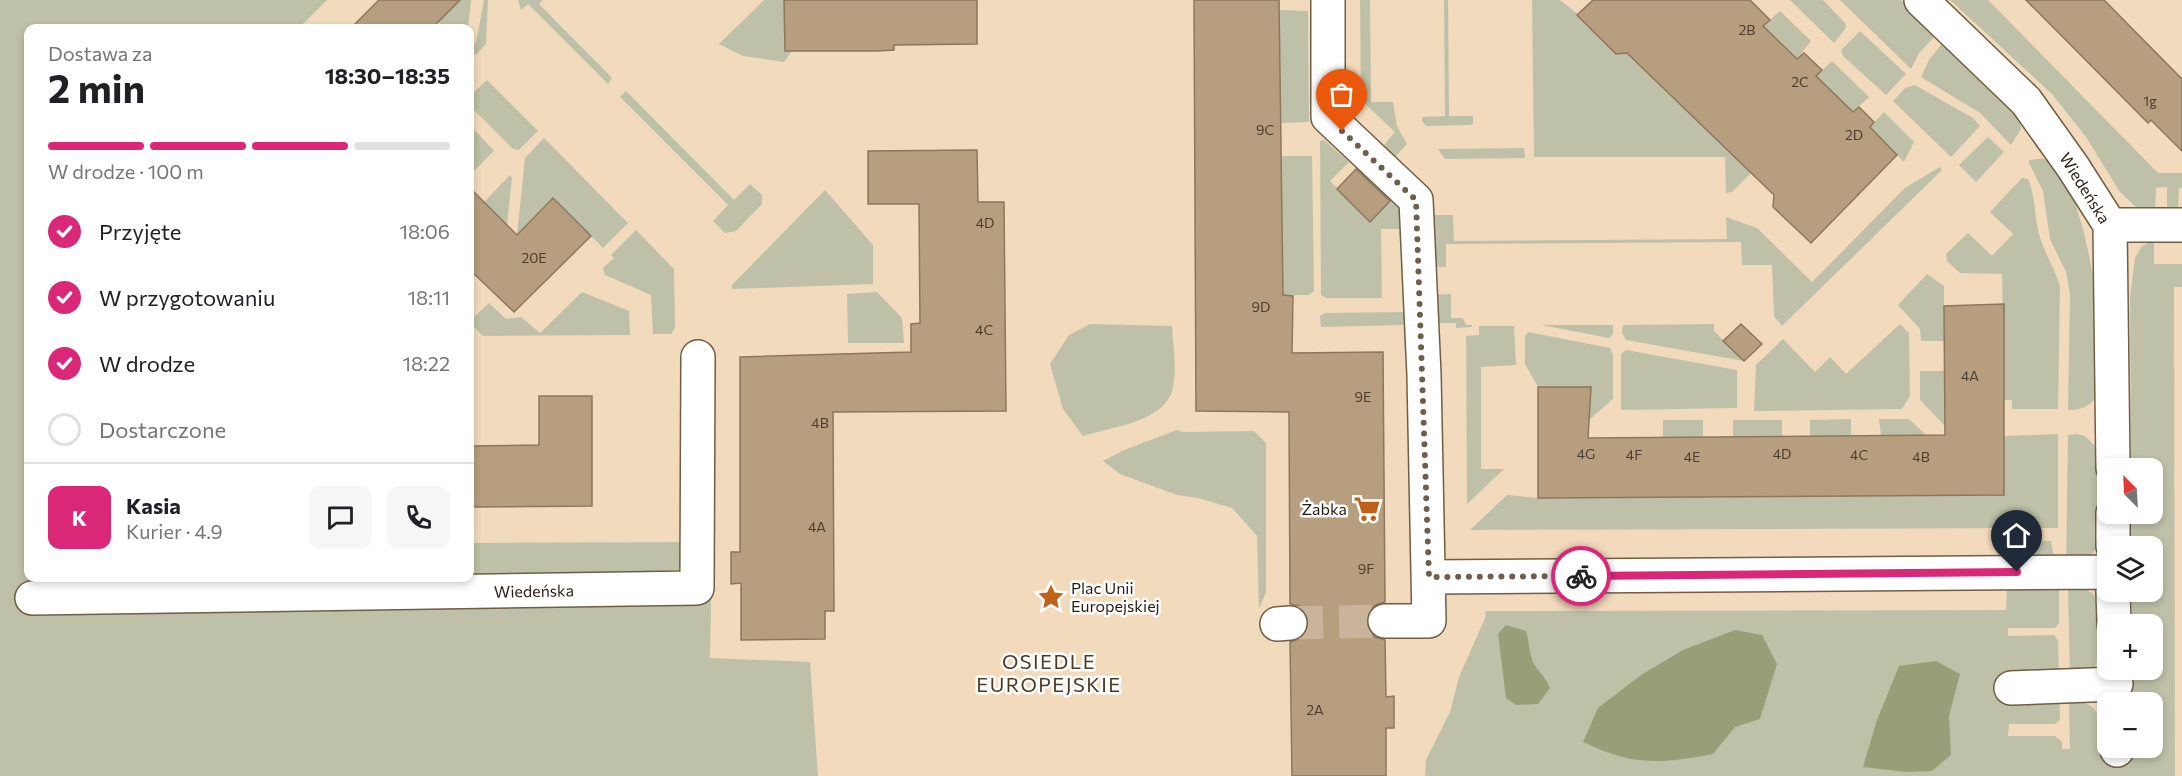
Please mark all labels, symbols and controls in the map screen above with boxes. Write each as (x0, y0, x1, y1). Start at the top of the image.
house number: 2B (1739, 21, 1755, 38)
text: Dostawa za (48, 41, 152, 65)
text: 18:30–18:35 (325, 62, 450, 89)
text: 2 min (48, 63, 145, 111)
pin (1316, 69, 1367, 131)
house number: 2C (1791, 73, 1809, 90)
icon: bag (1325, 78, 1358, 111)
house number: 1g (2143, 92, 2157, 109)
house number: 9C (1256, 121, 1274, 138)
house number: 2D (1845, 126, 1863, 143)
street label: Wiedeńska (2056, 149, 2115, 227)
text: W drodze · 100 m (48, 159, 204, 183)
house number: 4D (976, 214, 994, 231)
icon: check (48, 215, 81, 248)
text: Przyjęte (99, 218, 181, 245)
text: 18:06 (399, 219, 450, 243)
house number: 20E (521, 249, 547, 266)
icon: check (48, 281, 81, 314)
text: W przygotowaniu (99, 284, 275, 311)
text: 18:11 (407, 285, 450, 309)
house number: 9D (1252, 298, 1270, 315)
house number: 4C (975, 321, 993, 338)
icon: check (48, 347, 81, 380)
text: W drodze (99, 350, 195, 377)
text: 18:22 (402, 351, 450, 375)
house number: 4A (1961, 367, 1979, 384)
house number: 9E (1355, 388, 1371, 405)
house number: 4B (811, 414, 829, 431)
text: Dostarczone (99, 416, 226, 443)
house number: 4G (1577, 445, 1595, 462)
house number: 4D (1773, 445, 1791, 462)
house number: 4F (1626, 446, 1642, 463)
house number: 4C (1850, 446, 1868, 463)
house number: 4E (1684, 448, 1700, 465)
house number: 4B (1912, 448, 1930, 465)
north arrow (2097, 458, 2163, 524)
map controls (2097, 458, 2163, 758)
button: chat (309, 486, 372, 549)
button: phone (387, 486, 450, 549)
text: Kasia (126, 492, 181, 519)
supermarket icon: Żabka (1352, 494, 1382, 524)
place label: Żabka (1301, 499, 1347, 518)
text: K (72, 504, 87, 531)
pin (1991, 510, 2042, 572)
house number: 4A (808, 518, 826, 535)
text: Kurier · 4.9 (126, 519, 223, 543)
icon: home (2000, 519, 2033, 552)
button: layers (2097, 536, 2163, 602)
courier (1551, 546, 1611, 606)
house number: 9F (1358, 560, 1374, 577)
icon: bike (1565, 560, 1598, 593)
place label: Plac Unii Europejskiej (1071, 578, 1160, 615)
street label: Wiedeńska (494, 580, 574, 601)
place icon: Plac Unii Europejskiej (1036, 582, 1066, 612)
button: + (2097, 614, 2163, 680)
district label: OSIEDLE EUROPEJSKIE (976, 649, 1122, 696)
button: − (2097, 692, 2163, 758)
house number: 2A (1306, 701, 1324, 718)

